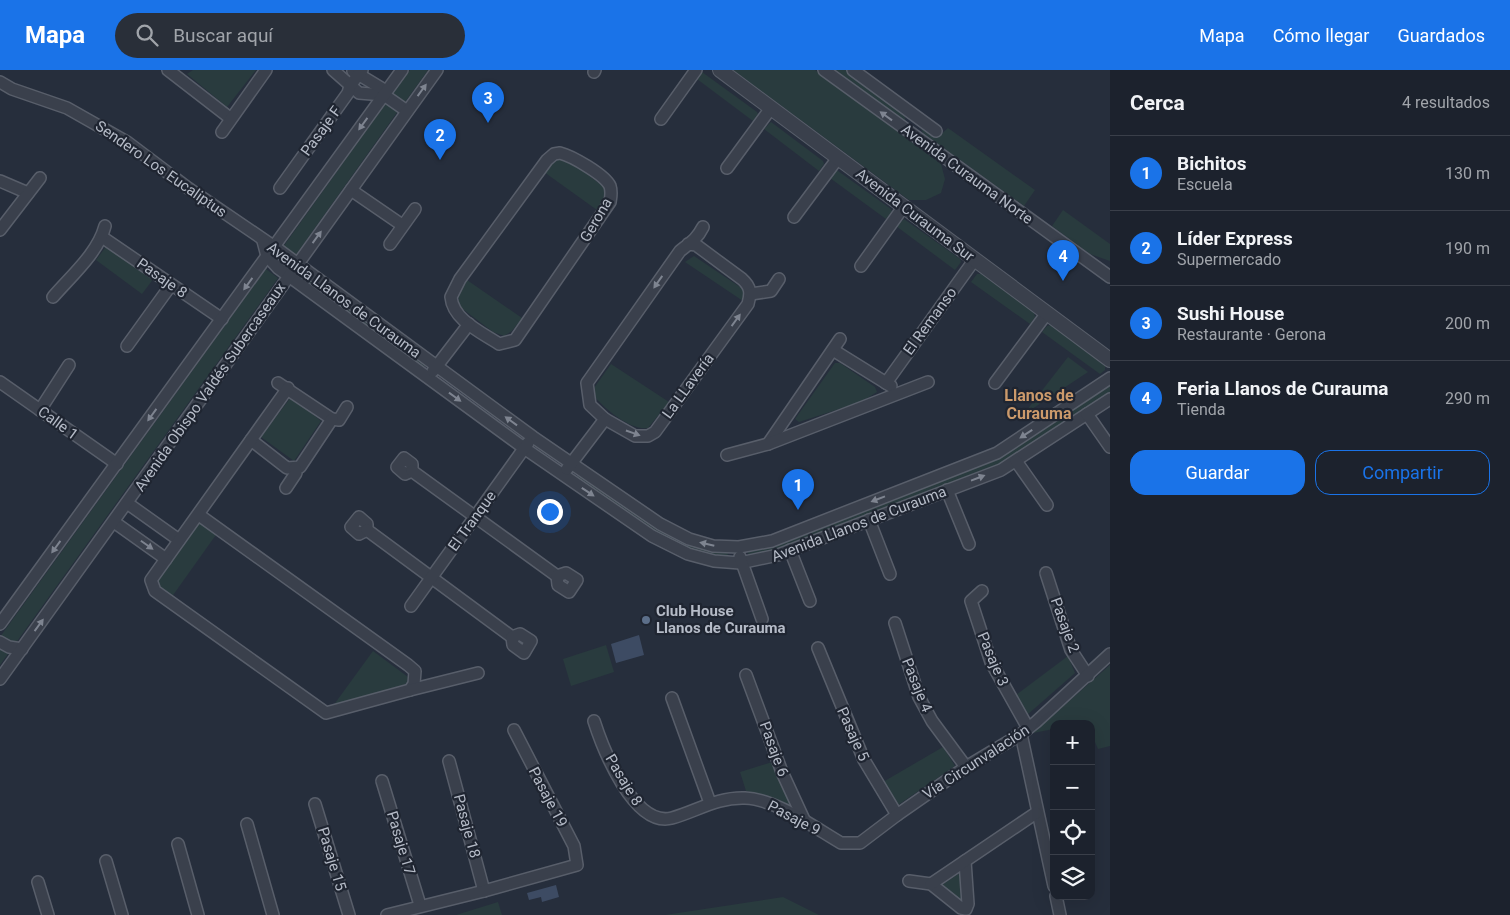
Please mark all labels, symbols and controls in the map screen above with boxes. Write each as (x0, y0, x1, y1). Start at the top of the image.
search box (115, 13, 465, 58)
text: Mapa (25, 21, 85, 49)
icon: search (133, 21, 161, 49)
text: Buscar aquí (173, 24, 273, 47)
text: Mapa (1199, 25, 1245, 46)
text: Cómo llegar (1273, 25, 1369, 46)
text: Guardados (1397, 25, 1485, 46)
pin: 3 (472, 82, 504, 123)
one-way arrow (417, 84, 427, 97)
text: Cerca (1130, 91, 1185, 115)
text: 4 resultados (1402, 93, 1490, 112)
street label: Pasaje F (297, 103, 345, 159)
one-way arrow (880, 110, 893, 121)
street label: Sendero Los Eucaliptus (92, 117, 230, 221)
one-way arrow (358, 117, 368, 131)
pin: 2 (424, 119, 456, 160)
street label: Avenida Curauma Norte (898, 120, 1037, 228)
text: Bichitos (1177, 152, 1246, 175)
text: 1 (1141, 164, 1151, 183)
text: 130 m (1445, 164, 1490, 183)
street label: Avenida Curauma Sur (852, 165, 978, 265)
text: Escuela (1177, 175, 1233, 194)
street label: Gerona (576, 195, 616, 245)
text: Líder Express (1177, 227, 1293, 250)
one-way arrow (312, 230, 322, 244)
street label: Avenida Llanos de Curauma (264, 238, 424, 362)
text: 2 (1141, 239, 1151, 258)
text: 190 m (1445, 239, 1490, 258)
pin: 4 (1047, 240, 1079, 281)
text: Supermercado (1177, 250, 1281, 269)
street label: Pasaje 8 (133, 254, 191, 302)
one-way arrow (653, 275, 663, 289)
one-way arrow (242, 277, 253, 290)
street label: Avenida Obispo Valdés Subercaseaux (131, 279, 290, 495)
street label: El Remanso (900, 284, 960, 358)
text: Sushi House (1177, 302, 1284, 325)
one-way arrow (731, 313, 741, 327)
text: 3 (1141, 314, 1151, 333)
text: 200 m (1445, 314, 1490, 333)
text: Restaurante · Gerona (1177, 325, 1326, 344)
street label: La LLavería (658, 350, 718, 422)
text: Feria Llanos de Curauma (1177, 377, 1389, 400)
district label: Llanos de Curauma (1004, 386, 1074, 423)
text: 4 (1141, 389, 1151, 408)
text: 290 m (1445, 389, 1490, 408)
one-way arrow (448, 392, 462, 402)
text: Tienda (1177, 400, 1225, 419)
street label: Calle 1 (34, 402, 82, 444)
one-way arrow (147, 408, 157, 422)
one-way arrow (504, 416, 518, 426)
one-way arrow (626, 429, 641, 437)
one-way arrow (1019, 429, 1033, 439)
button: Guardar (1130, 450, 1305, 495)
button: Compartir (1315, 450, 1490, 495)
pin: 1 (782, 469, 814, 510)
one-way arrow (971, 474, 986, 482)
street label: Avenida Llanos de Curauma (769, 482, 949, 566)
street label: El Tranque (444, 487, 500, 555)
one-way arrow (581, 487, 594, 497)
one-way arrow (870, 495, 885, 503)
your location (537, 499, 563, 525)
one-way arrow (51, 540, 61, 554)
one-way arrow (140, 540, 153, 550)
one-way arrow (699, 540, 714, 548)
street label: Pasaje 2 (1047, 595, 1083, 655)
place label: Club House Llanos de Curauma (656, 602, 786, 637)
marker: Club House Llanos de Curauma (640, 614, 652, 626)
one-way arrow (34, 618, 44, 632)
street label: Pasaje 3 (974, 629, 1012, 689)
street label: Pasaje 4 (898, 655, 936, 715)
street label: Pasaje 5 (833, 704, 873, 764)
street label: Pasaje 6 (756, 719, 792, 779)
map controls (1050, 720, 1095, 900)
button: + (1050, 720, 1095, 765)
street label: Vía Circunvalación (919, 721, 1033, 803)
street label: Pasaje 8 (602, 751, 646, 809)
street label: Pasaje 19 (525, 764, 571, 830)
button: − (1050, 765, 1095, 810)
street label: Pasaje 18 (450, 792, 484, 860)
street label: Pasaje 9 (765, 797, 823, 839)
street label: Pasaje 17 (383, 809, 419, 877)
button: locate (1050, 810, 1095, 855)
street label: Pasaje 15 (314, 825, 350, 893)
button: layers (1050, 855, 1095, 900)

